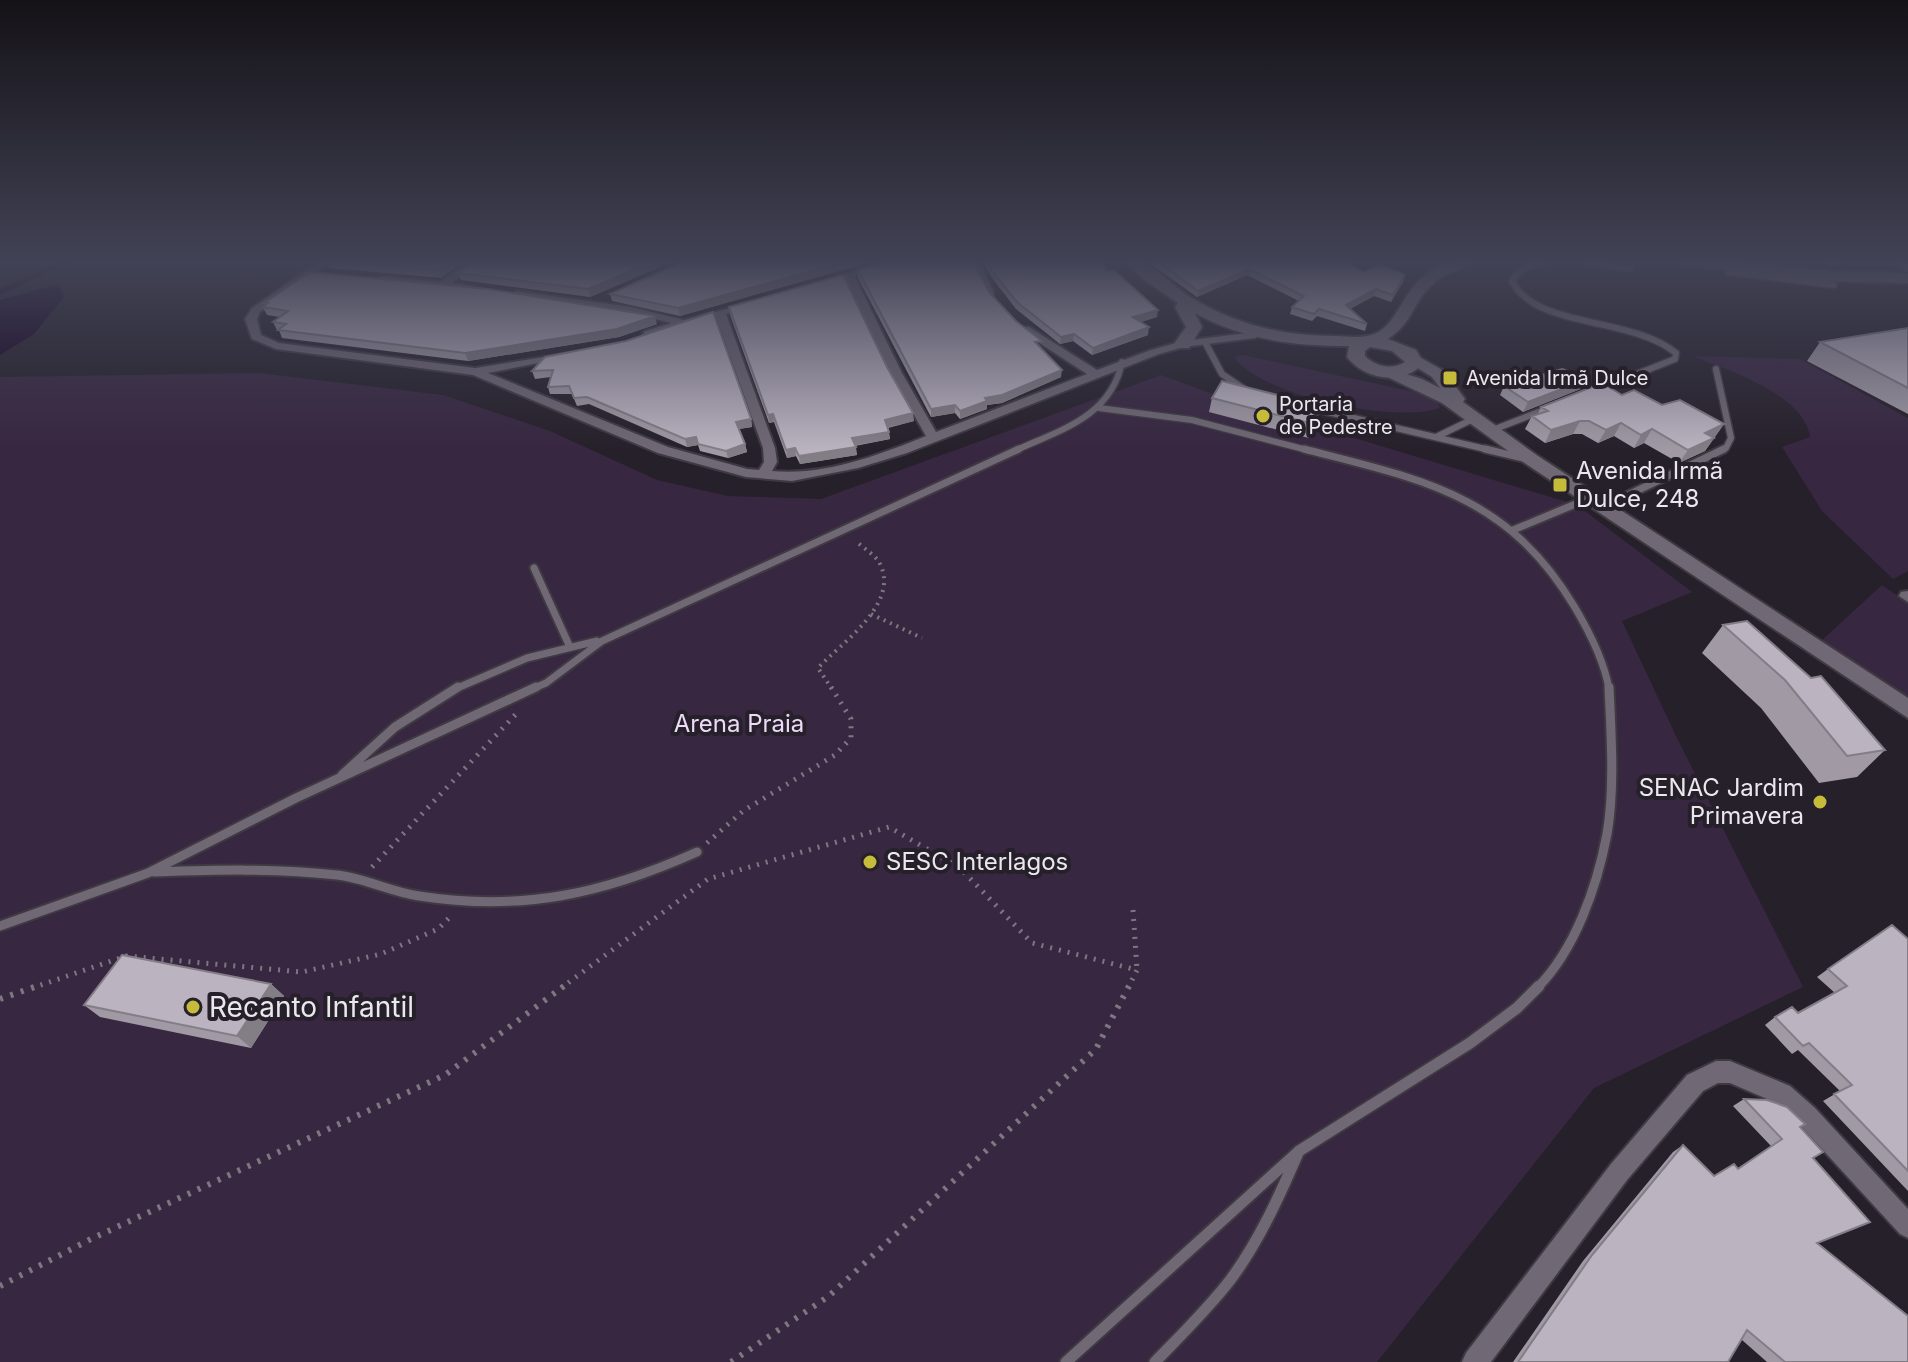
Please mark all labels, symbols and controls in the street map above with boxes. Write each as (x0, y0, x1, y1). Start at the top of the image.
place label: Avenida Irmã Dulce (1466, 366, 1649, 390)
marker: Avenida Irmã Dulce (1441, 369, 1459, 387)
place label: Portaria de Pedestre (1279, 392, 1393, 439)
marker: Portaria de Pedestre (1254, 407, 1272, 425)
place label: Avenida Irmã Dulce, 248 (1576, 456, 1723, 513)
marker: Avenida Irmã Dulce, 248 (1551, 476, 1569, 494)
park label: Arena Praia (674, 709, 804, 738)
place label: SENAC Jardim Primavera (1639, 773, 1804, 830)
marker: SENAC Jardim Primavera (1811, 793, 1829, 811)
place label: SESC Interlagos (886, 847, 1068, 876)
marker: SESC Interlagos (861, 853, 879, 871)
place label: Recanto Infantil (209, 990, 414, 1024)
marker: Recanto Infantil (184, 998, 202, 1016)

